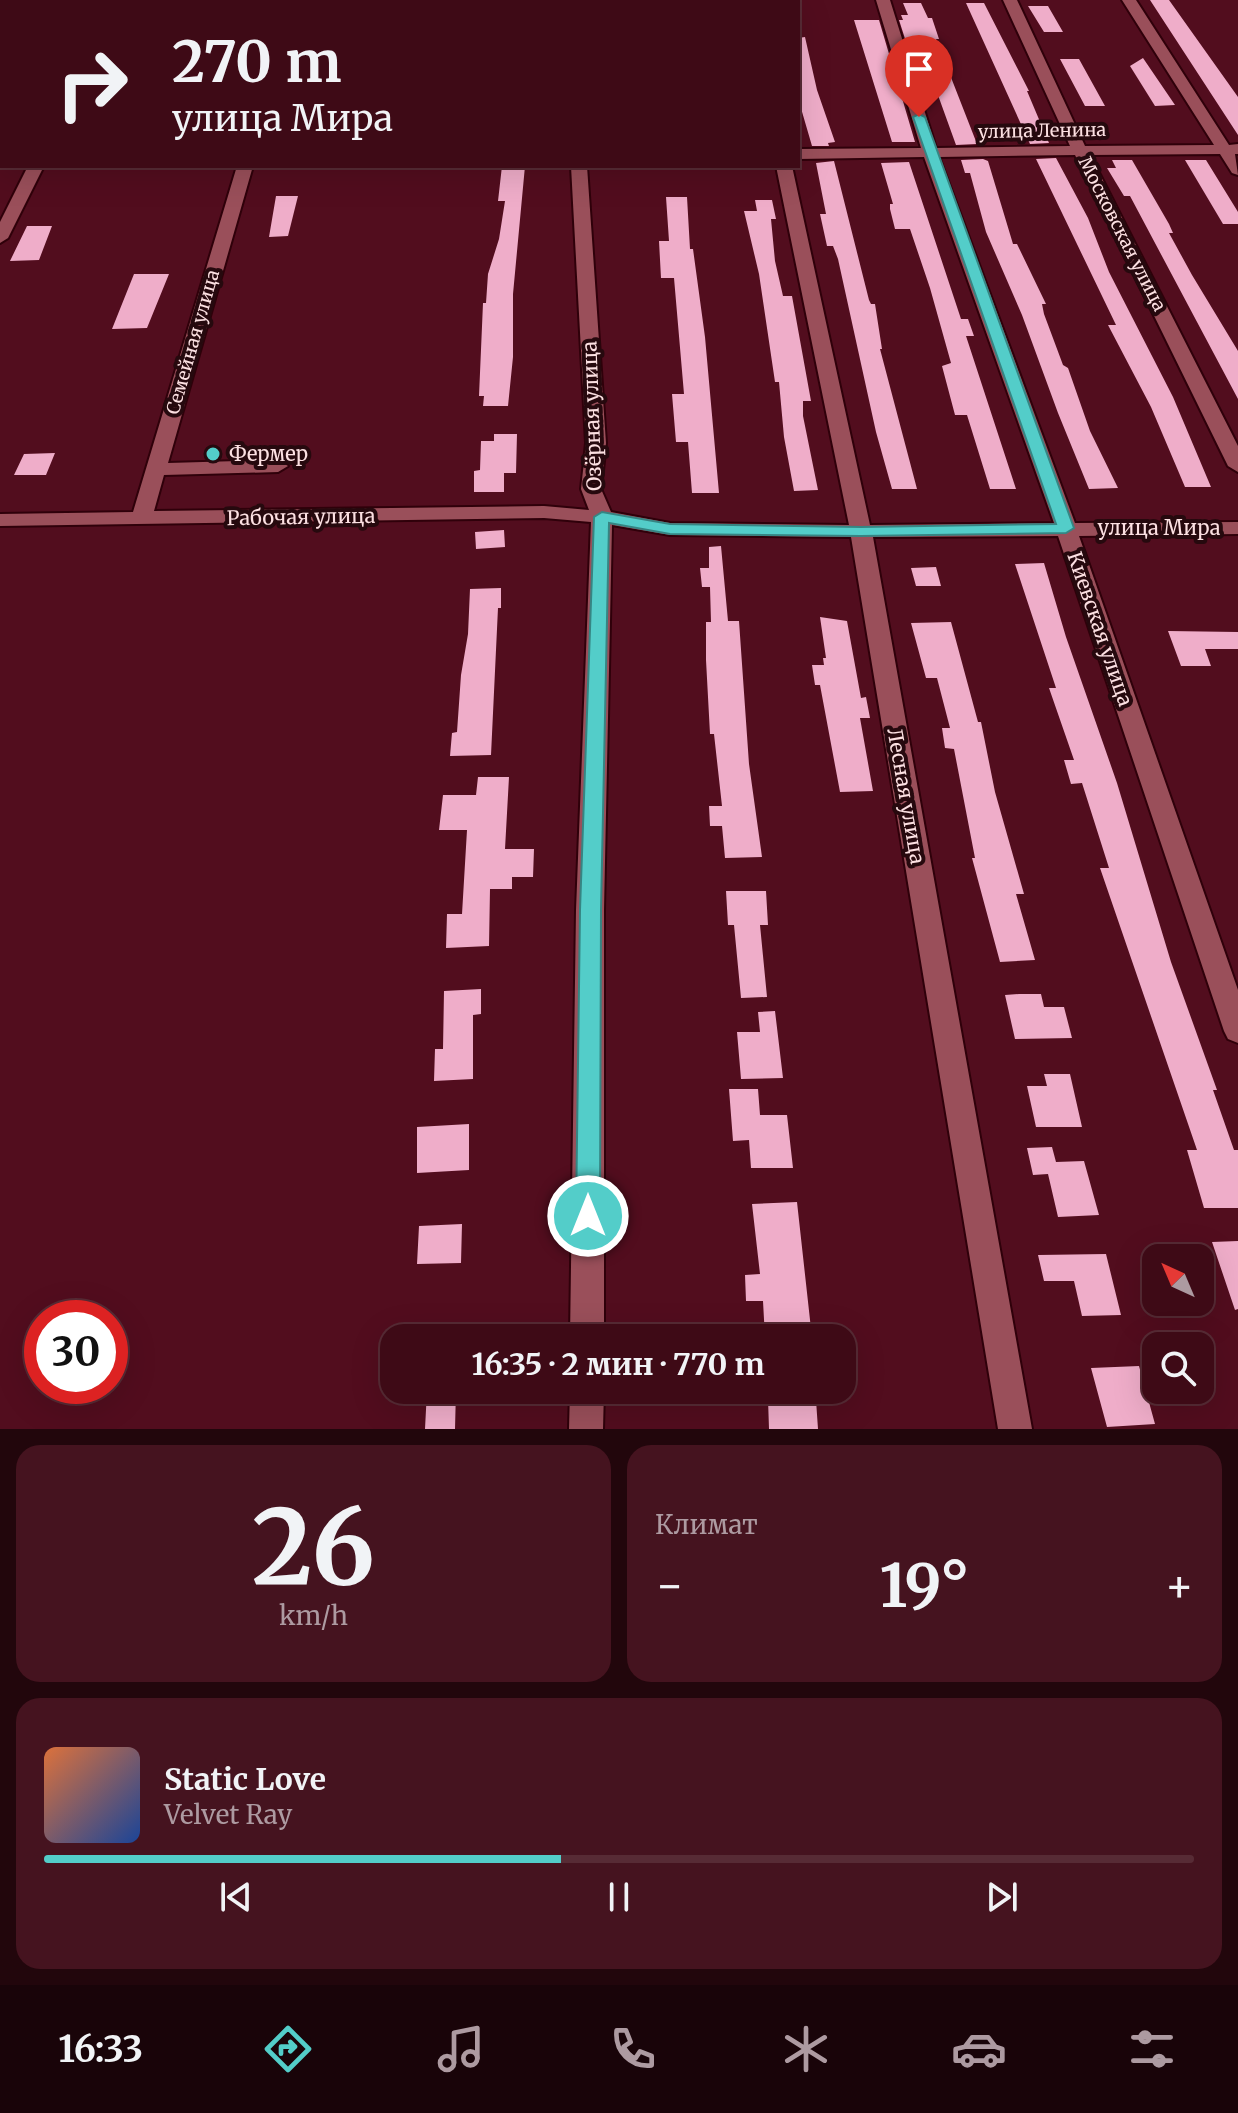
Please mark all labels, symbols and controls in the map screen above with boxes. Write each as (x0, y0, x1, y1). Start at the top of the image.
text: 270 m (172, 27, 342, 97)
icon: right (40, 32, 144, 136)
pin (885, 35, 953, 117)
icon: arrive (897, 47, 941, 91)
text: улица Мира (172, 96, 393, 141)
street label: улица Ленина (978, 118, 1107, 143)
street label: Московская улица (1074, 153, 1172, 315)
street label: Семейная улица (161, 267, 224, 417)
street label: Озёрная улица (576, 340, 607, 491)
place label: Фермер (229, 441, 308, 466)
marker: Фермер (204, 445, 222, 463)
street label: Рабочая улица (227, 503, 376, 530)
street label: улица Мира (1098, 515, 1221, 540)
street label: Киевская улица (1062, 548, 1139, 710)
street label: Лесная улица (882, 726, 931, 866)
position arrow (546, 1174, 630, 1258)
north arrow (1142, 1244, 1214, 1316)
map controls (1142, 1244, 1214, 1404)
speed limit sign: 30 (24, 1300, 128, 1404)
button: search (1142, 1332, 1214, 1404)
text: 16:35 · 2 мин · 770 m (471, 1345, 765, 1383)
text: 26 (252, 1482, 375, 1612)
text: Климат (655, 1508, 758, 1541)
text: 19° (880, 1548, 970, 1623)
text: − (655, 1558, 684, 1613)
text: + (1165, 1558, 1194, 1613)
text: km/h (279, 1599, 348, 1632)
text: Static Love (164, 1760, 326, 1798)
text: Velvet Ray (164, 1798, 292, 1831)
icon: previous (214, 1875, 258, 1919)
icon: pause (597, 1875, 641, 1919)
icon: next (980, 1875, 1024, 1919)
icon: directions (260, 2021, 316, 2077)
icon: music (433, 2021, 489, 2077)
icon: phone (605, 2021, 661, 2077)
icon: climate (778, 2021, 834, 2077)
icon: car (951, 2021, 1007, 2077)
icon: filters (1124, 2021, 1180, 2077)
text: 16:33 (58, 2027, 143, 2072)

